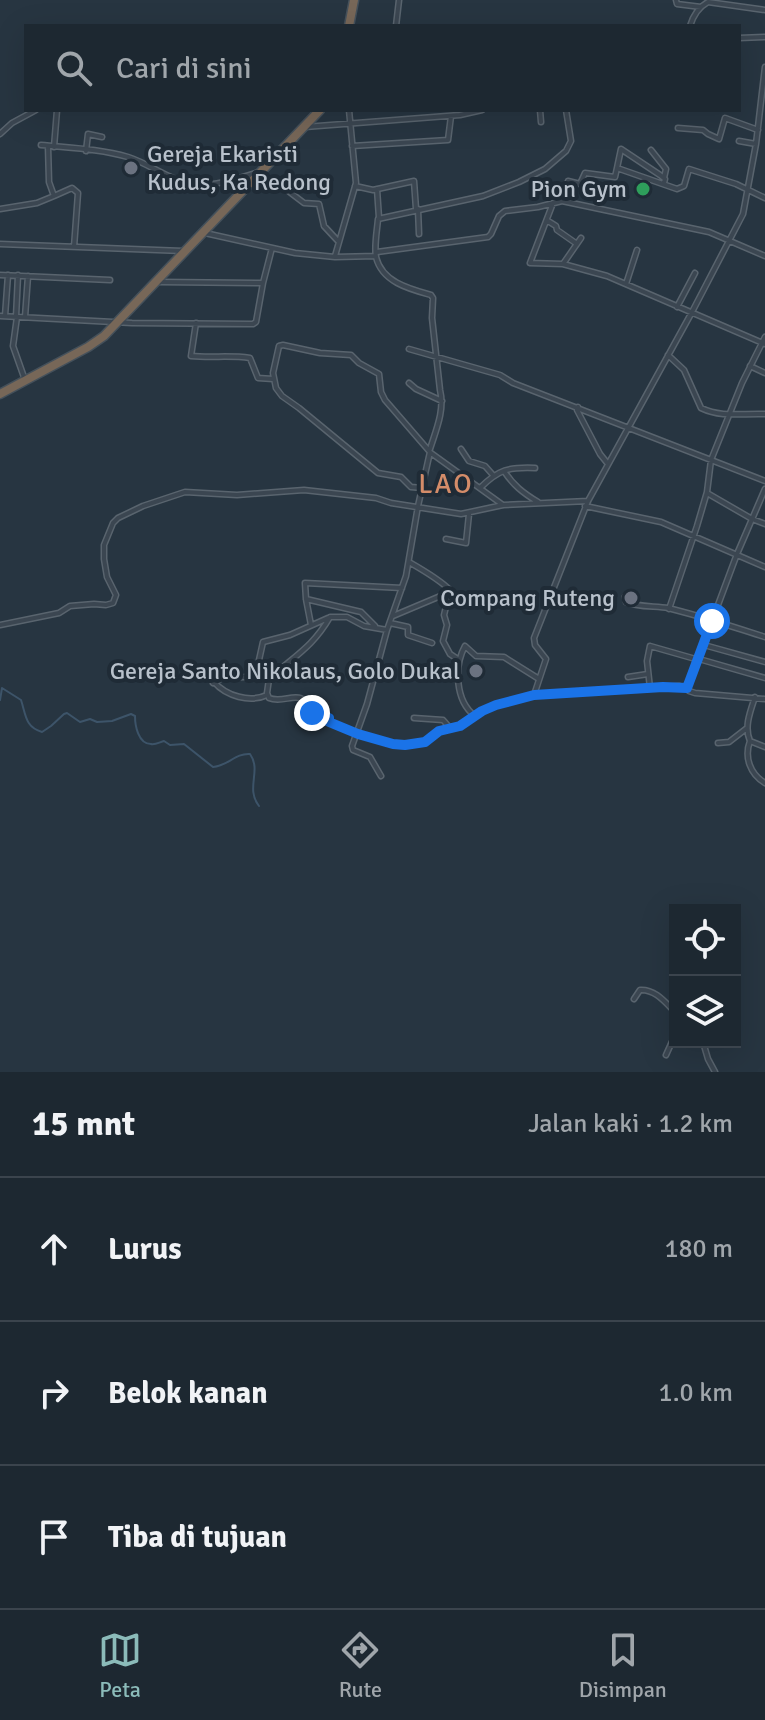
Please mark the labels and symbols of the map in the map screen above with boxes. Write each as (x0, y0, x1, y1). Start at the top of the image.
place label: Gereja Ekaristi Kudus, Ka Redong (147, 139, 331, 197)
marker: Gereja Ekaristi Kudus, Ka Redong (122, 159, 140, 177)
place label: Pion Gym (530, 174, 627, 204)
marker: Pion Gym (634, 180, 652, 198)
district label: LAO (418, 467, 474, 501)
place label: Compang Ruteng (440, 583, 615, 613)
marker: Compang Ruteng (622, 589, 640, 607)
route start (694, 603, 730, 639)
place label: Gereja Santo Nikolaus, Golo Dukal (110, 656, 460, 686)
marker: Gereja Santo Nikolaus, Golo Dukal (467, 662, 485, 680)
route end (294, 695, 330, 731)

